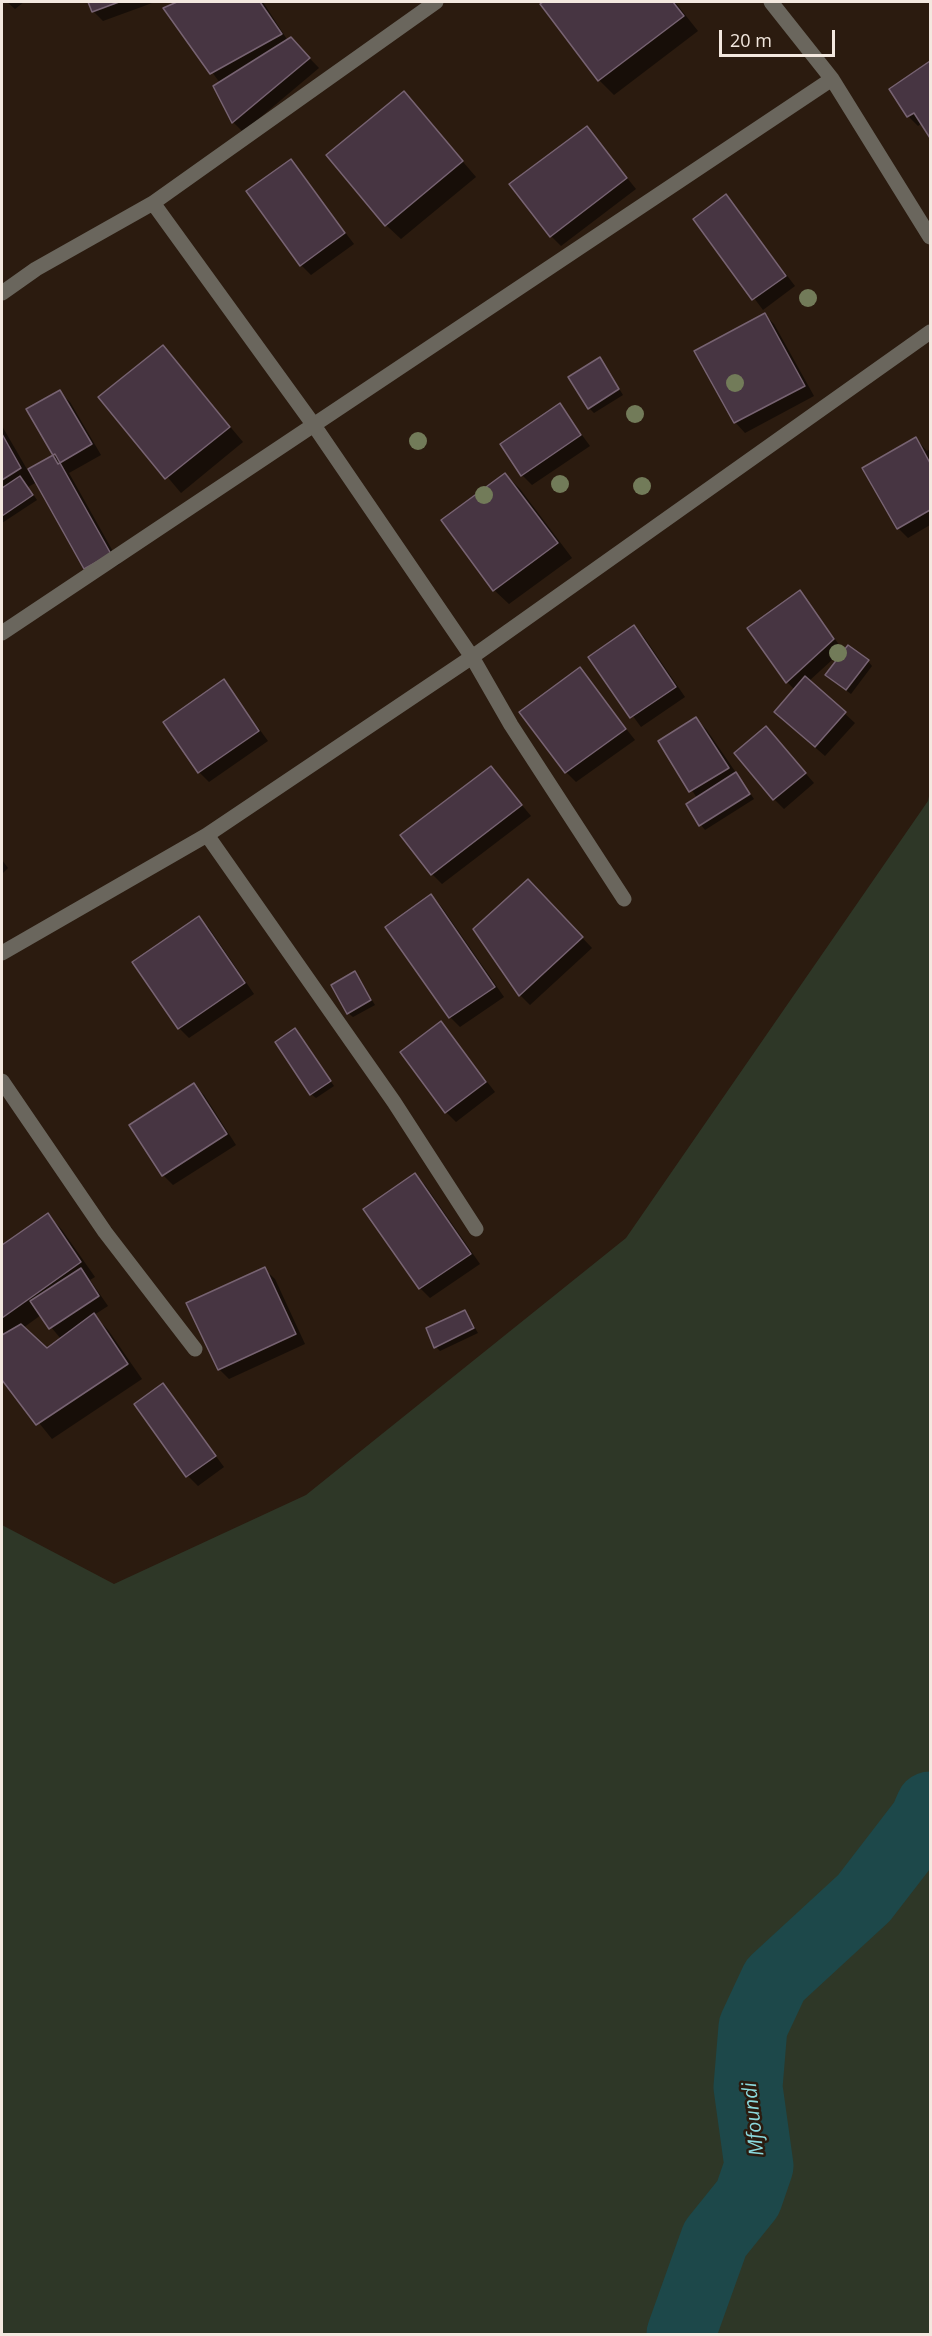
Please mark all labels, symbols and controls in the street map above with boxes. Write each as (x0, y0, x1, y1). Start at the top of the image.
scale bar (722, 18, 838, 56)
text: 20 m (730, 28, 772, 52)
water label: Mfoundi (738, 2081, 770, 2157)

